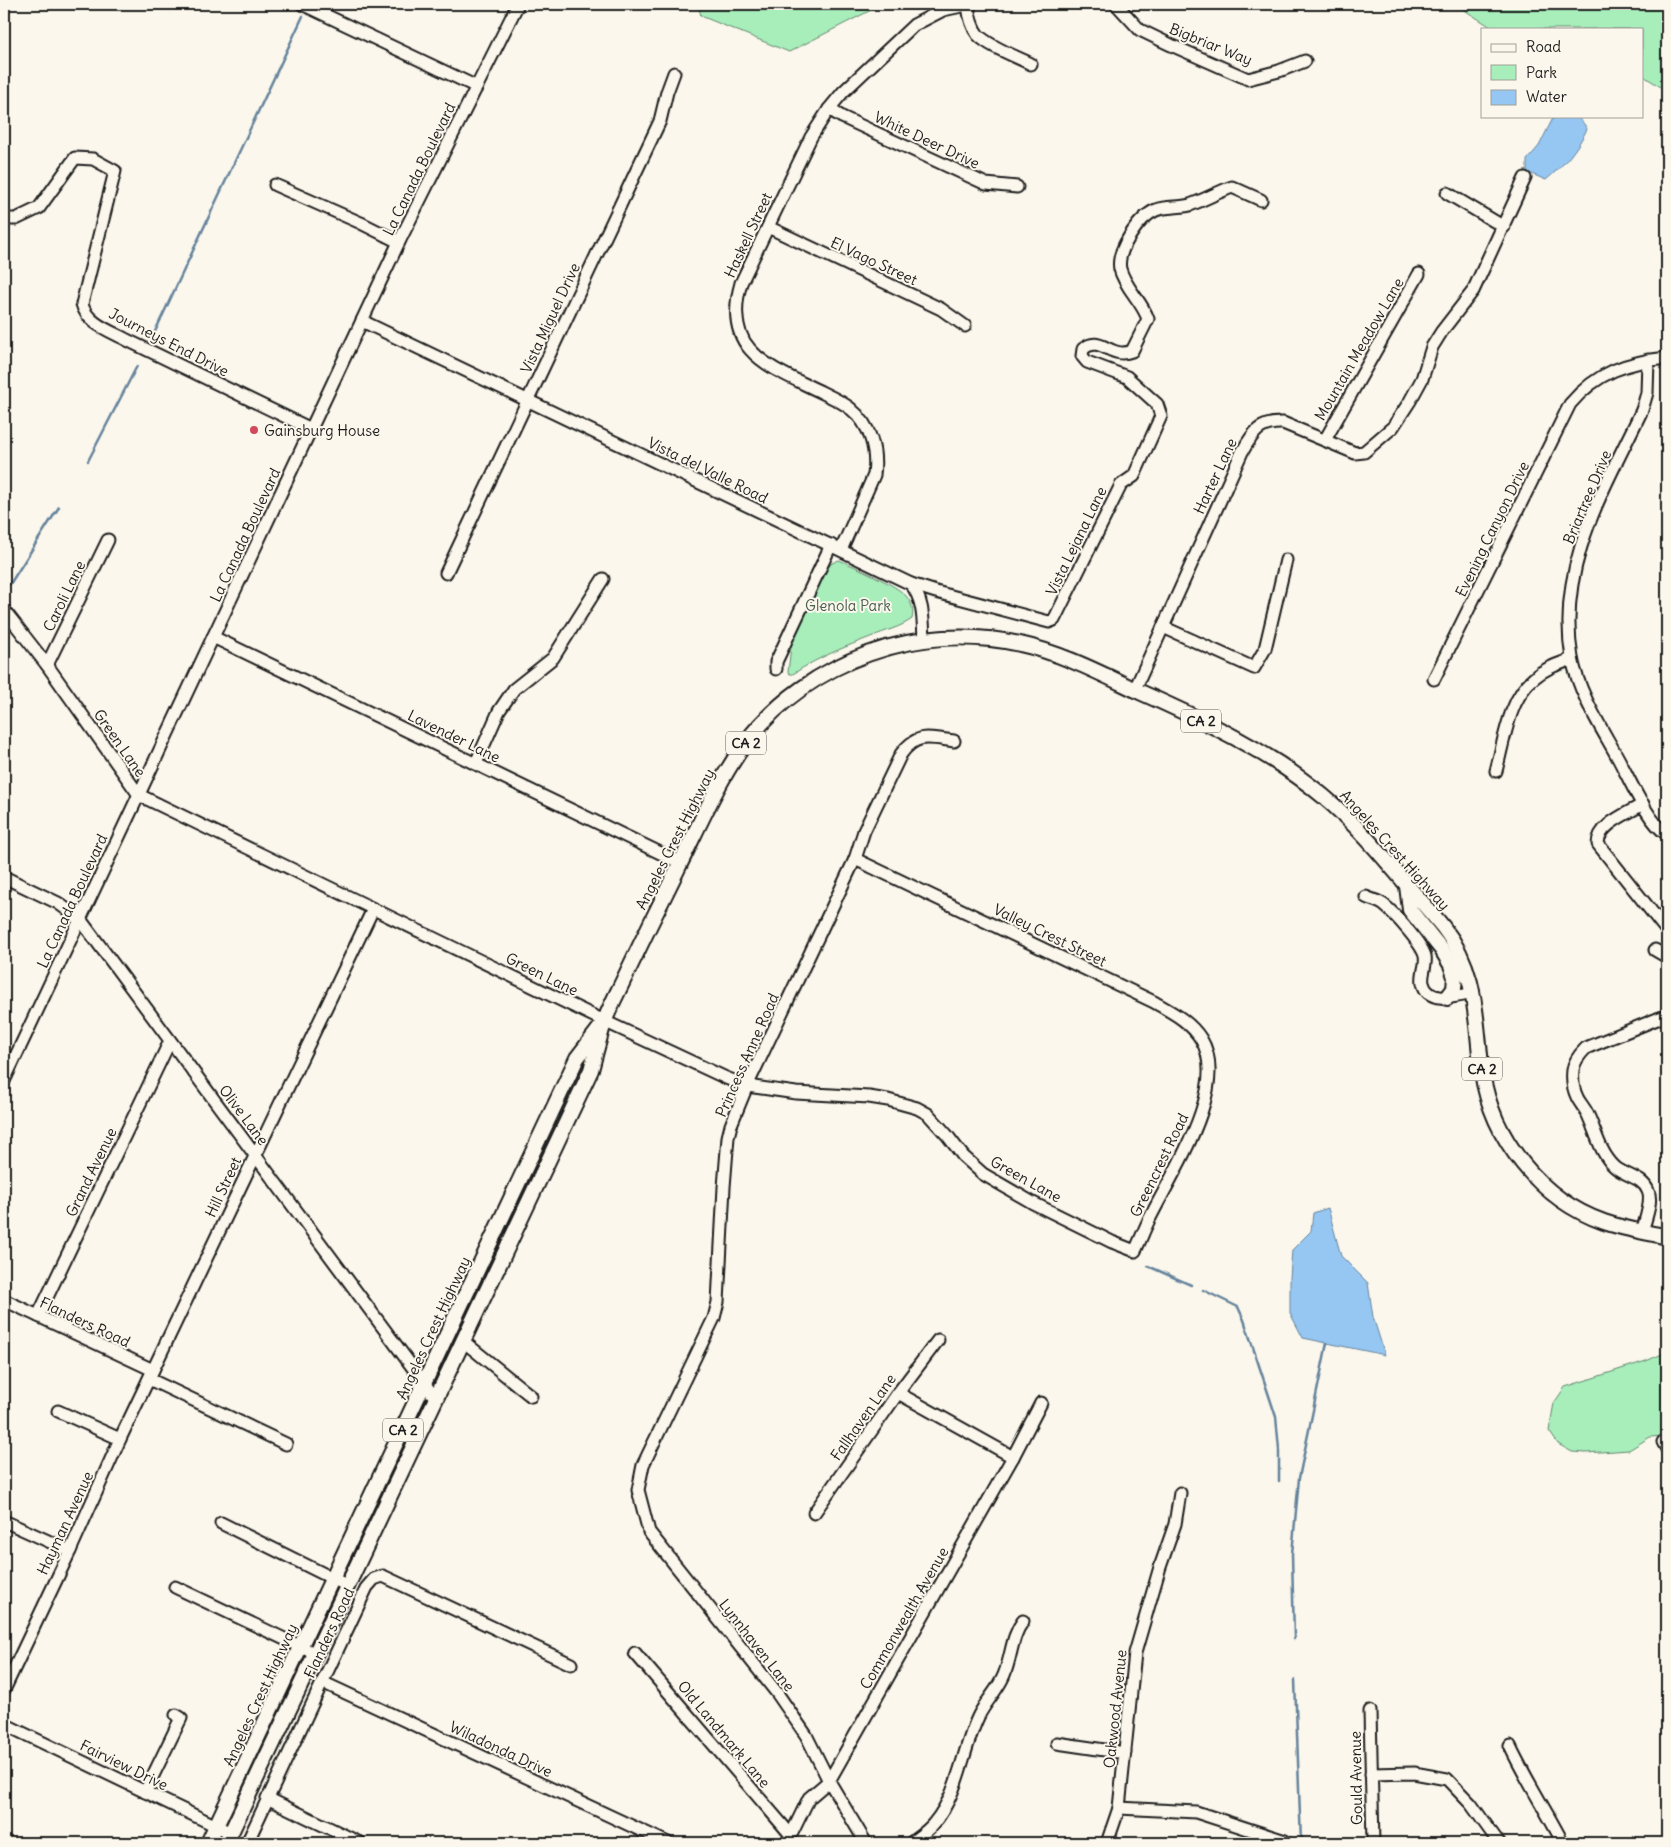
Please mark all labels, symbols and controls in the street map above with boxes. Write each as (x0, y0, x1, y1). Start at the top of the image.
street label: Bigbriar Way (1167, 19, 1255, 69)
legend (1481, 28, 1644, 118)
text: Road (1526, 37, 1561, 56)
text: Park (1526, 63, 1557, 82)
text: Water (1526, 87, 1567, 106)
street label: La Canada Boulevard (379, 99, 460, 239)
street label: White Deer Drive (871, 107, 983, 173)
street label: Haskell Street (720, 189, 776, 281)
street label: El Vago Street (828, 233, 920, 289)
street label: Vista Miguel Drive (516, 260, 584, 376)
street label: Mountain Meadow Lane (1310, 274, 1408, 424)
street label: Journeys End Drive (106, 304, 232, 380)
place label: Gainsburg House (264, 421, 380, 440)
marker: Gainsburg House (248, 424, 260, 436)
street label: Vista del Valle Road (645, 433, 771, 507)
street label: Harter Lane (1189, 435, 1241, 517)
street label: Briartree Drive (1559, 447, 1615, 547)
street label: Evening Canyon Drive (1451, 458, 1533, 600)
street label: La Canada Boulevard (206, 465, 284, 605)
street label: Vista Lejana Lane (1041, 484, 1111, 598)
street label: Caroli Lane (39, 557, 89, 635)
park label: Glenola Park (805, 596, 891, 615)
street label: Green Lane (90, 705, 150, 781)
street label: Lavender Lane (405, 705, 503, 767)
road number: CA 2 (1181, 709, 1221, 732)
road number: CA 2 (726, 731, 766, 754)
street label: Angeles Crest Highway (631, 765, 719, 913)
street label: Angeles Crest Highway (1336, 786, 1454, 914)
street label: La Canada Boulevard (33, 831, 111, 971)
street label: Valley Crest Street (990, 899, 1110, 971)
street label: Green Lane (503, 948, 581, 1000)
street label: Princess Anne Road (711, 990, 783, 1120)
road number: CA 2 (1462, 1058, 1502, 1080)
street label: Olive Lane (215, 1081, 273, 1149)
street label: Greencrest Road (1126, 1110, 1192, 1220)
street label: Grand Avenue (61, 1124, 121, 1220)
street label: Green Lane (987, 1152, 1065, 1206)
street label: Hill Street (201, 1154, 245, 1220)
street label: Angeles Crest Highway (392, 1254, 474, 1402)
street label: Flanders Road (37, 1293, 133, 1351)
street label: Fallhaven Lane (826, 1370, 900, 1464)
road number: CA 2 (383, 1418, 423, 1442)
street label: Hayman Avenue (33, 1468, 97, 1578)
street label: Commonwealth Avenue (856, 1544, 952, 1692)
street label: Flanders Road (300, 1585, 358, 1681)
street label: Lynnhaven Lane (715, 1595, 799, 1695)
street label: Angeles Crest Highway (219, 1621, 301, 1769)
street label: Oakwood Avenue (1099, 1649, 1131, 1769)
street label: Old Landmark Lane (674, 1677, 774, 1791)
street label: Wiladonda Drive (447, 1717, 555, 1781)
street label: Gould Avenue (1346, 1731, 1366, 1825)
street label: Fairview Drive (77, 1736, 171, 1794)

